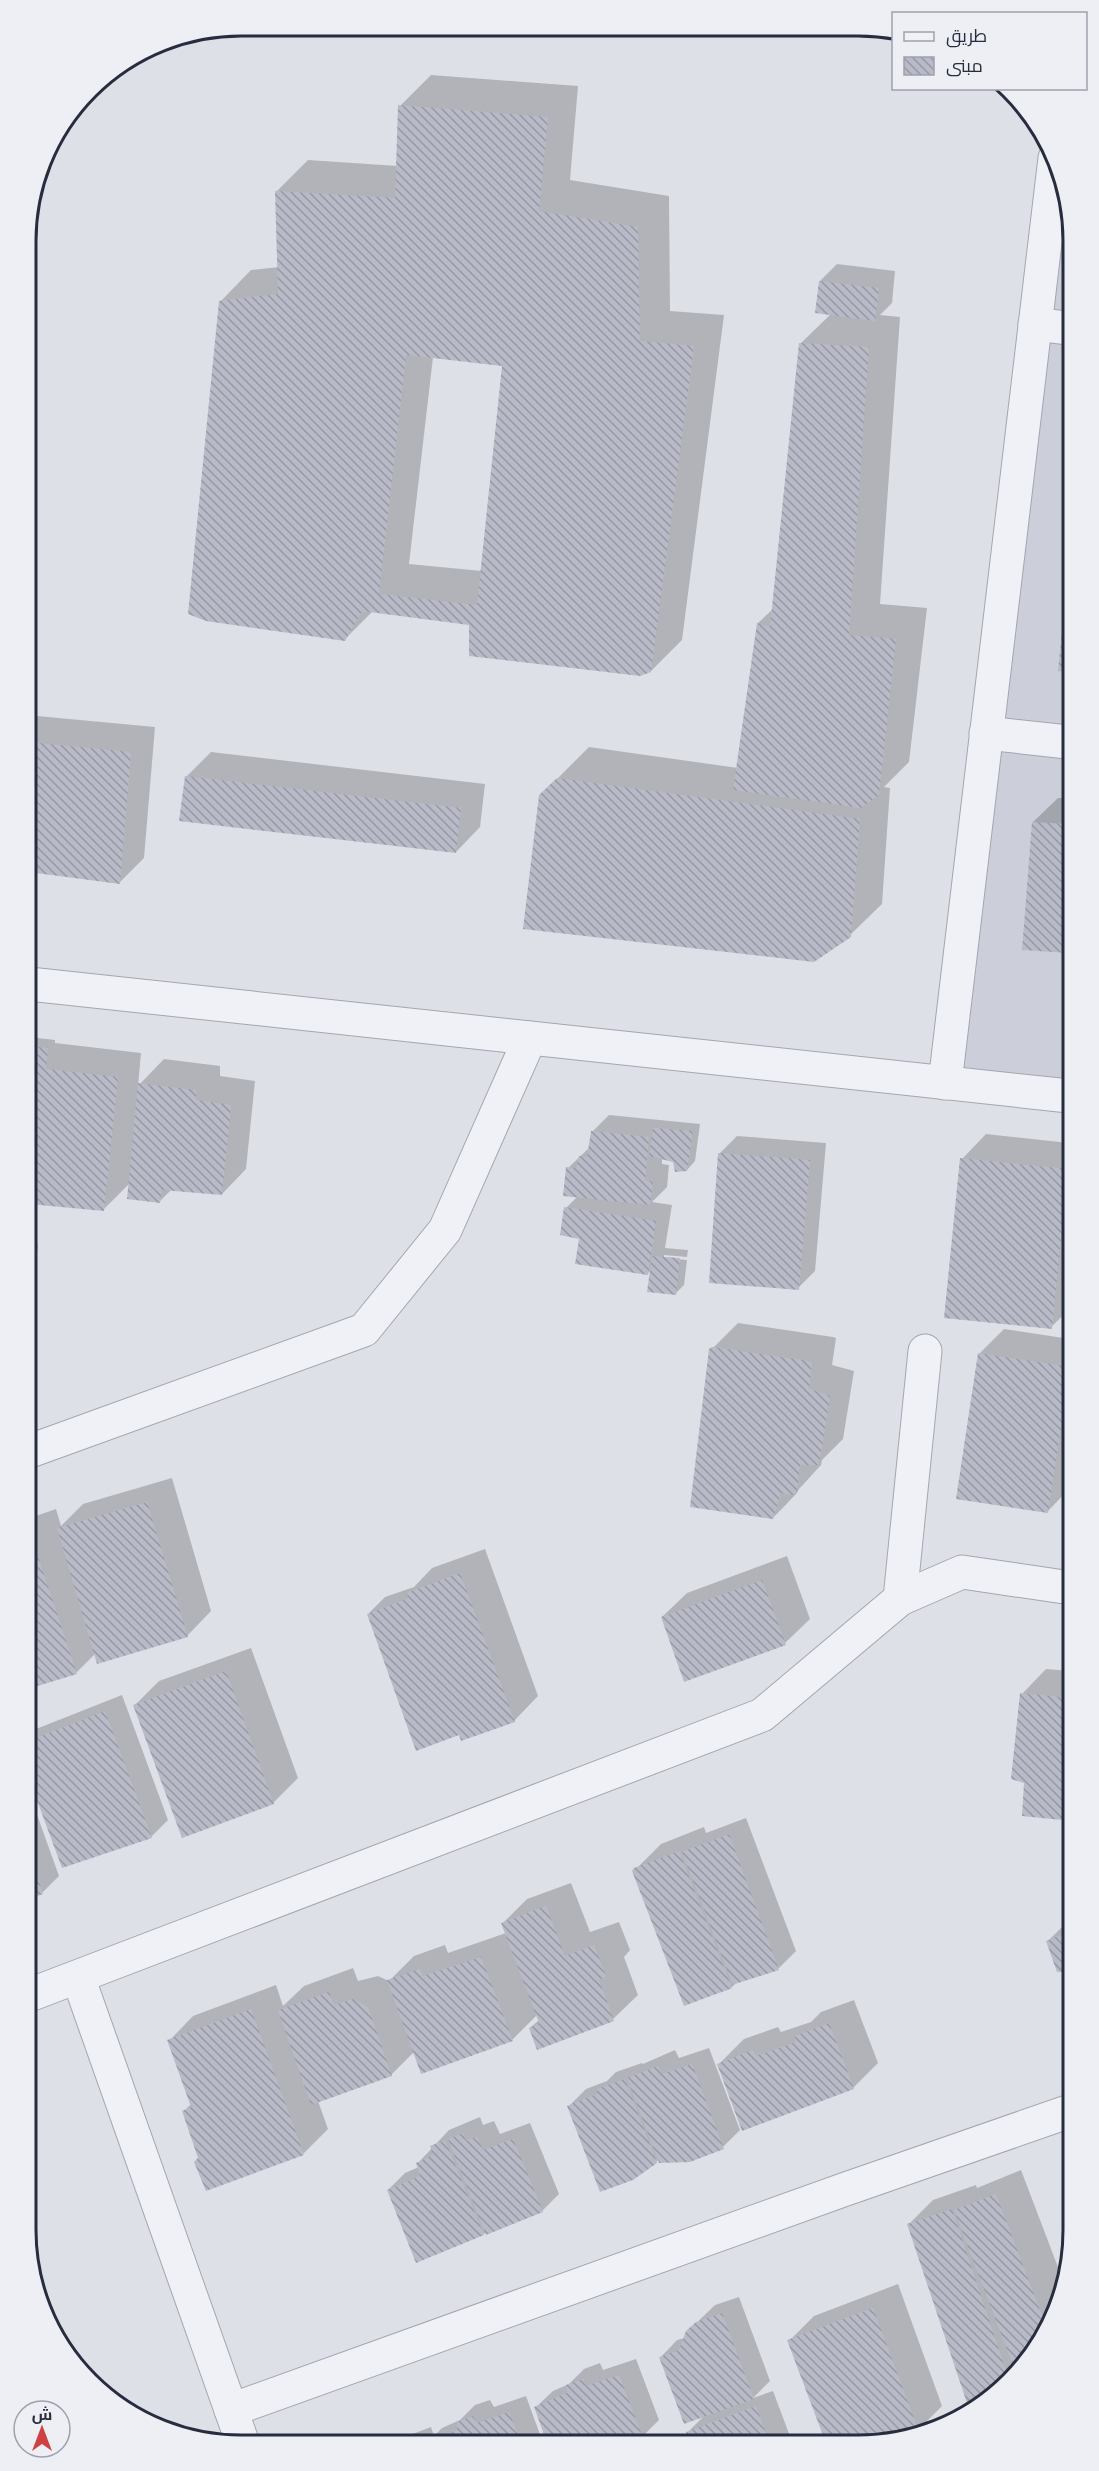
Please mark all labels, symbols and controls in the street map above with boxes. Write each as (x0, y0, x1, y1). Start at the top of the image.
legend (892, 12, 1087, 90)
text: طريق (946, 25, 987, 48)
text: مبنى (946, 55, 983, 77)
north arrow (12, 2399, 72, 2459)
text: ش (32, 2405, 52, 2424)

